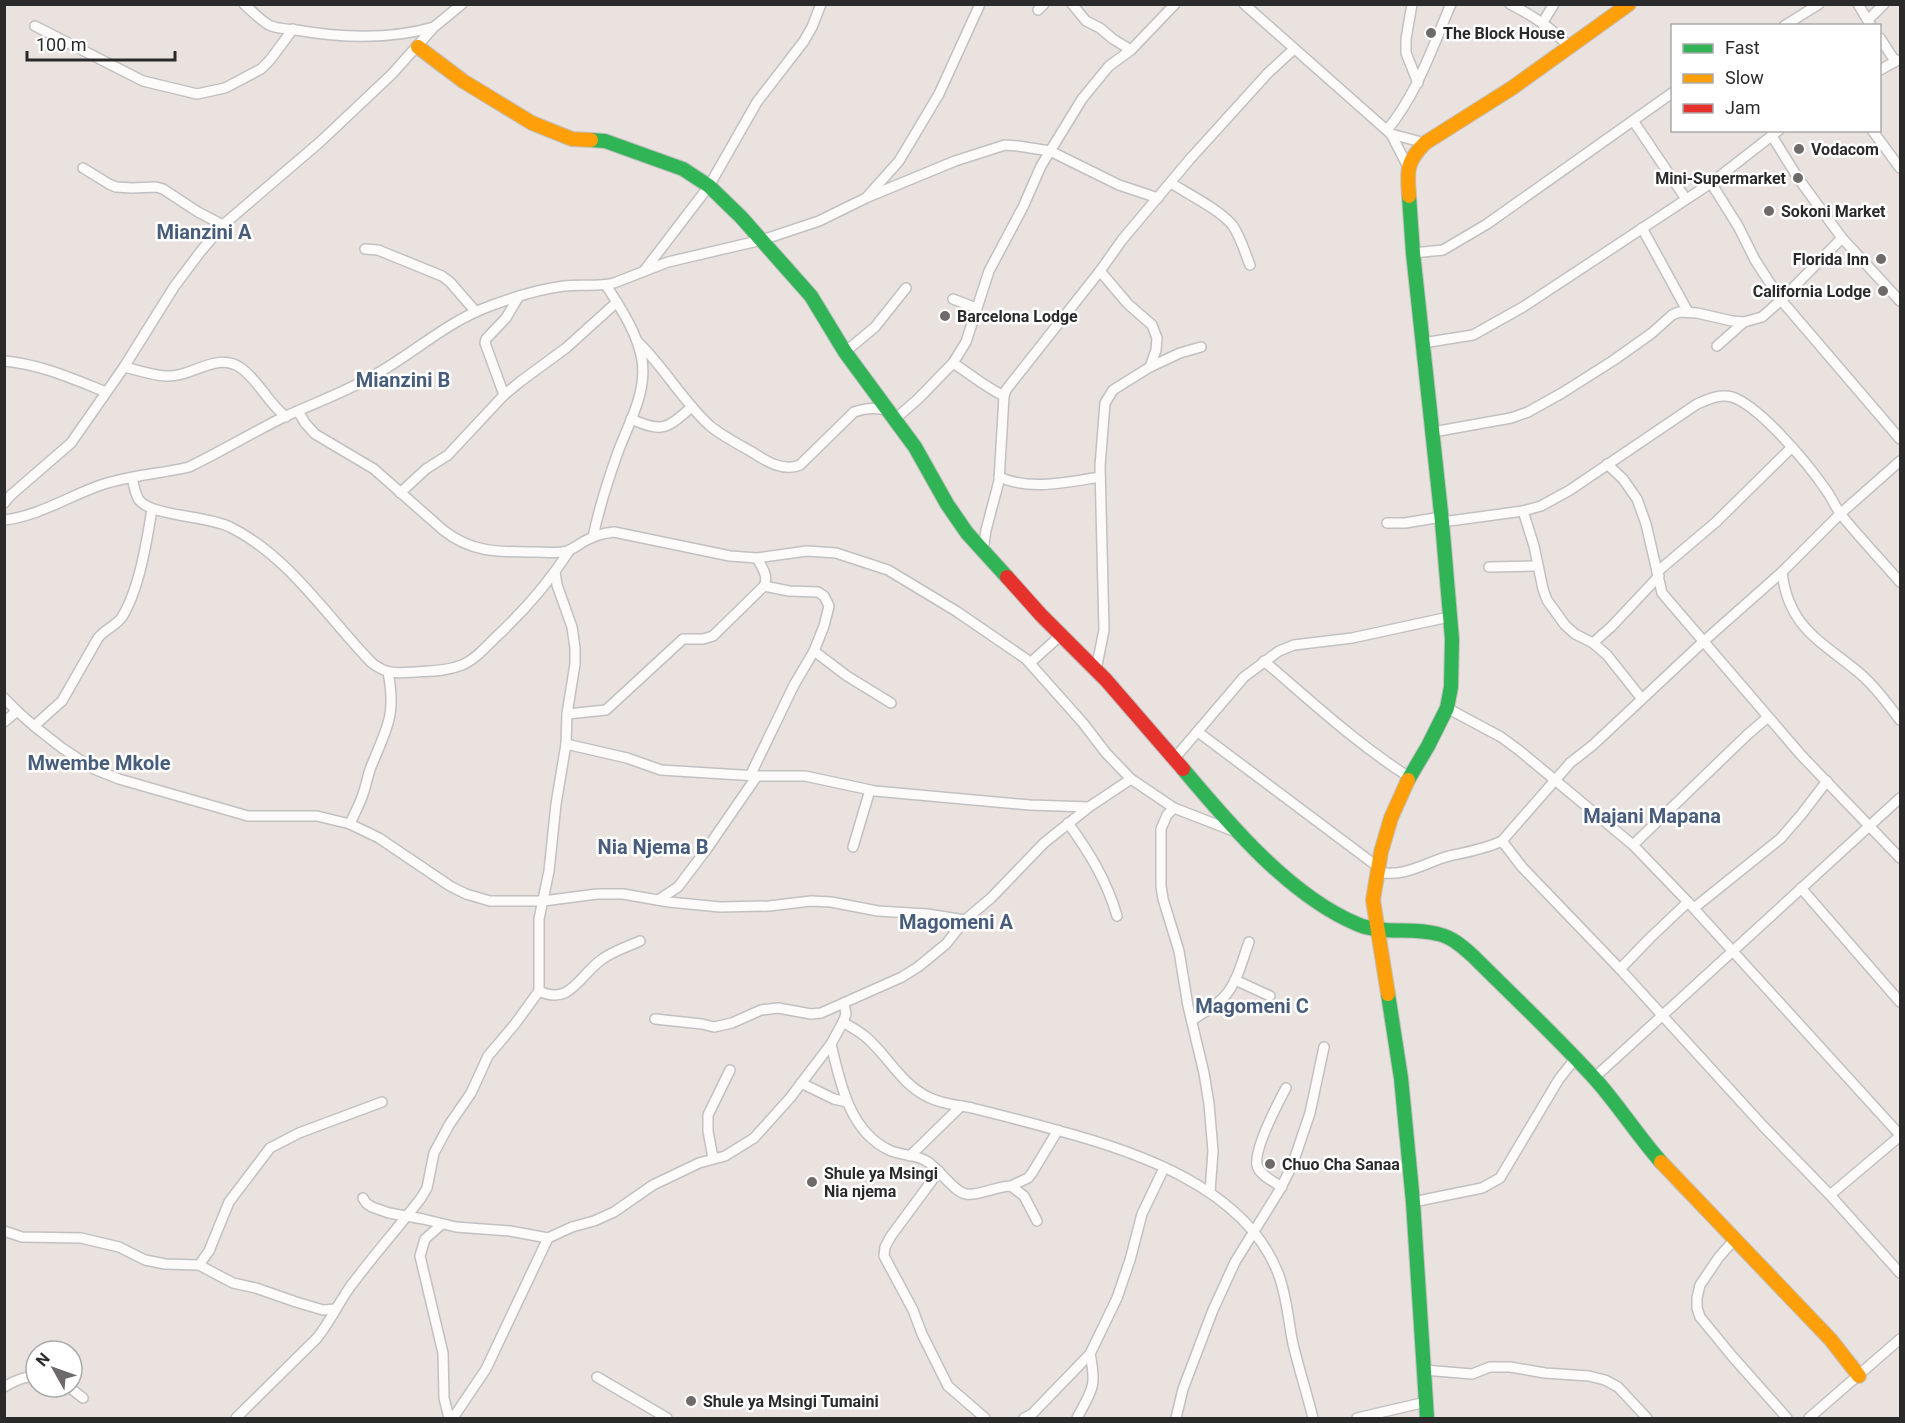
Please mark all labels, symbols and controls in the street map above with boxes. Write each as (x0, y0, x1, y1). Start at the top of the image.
scale bar (27, 24, 176, 62)
place label: The Block House (1443, 24, 1565, 43)
legend (1671, 24, 1881, 132)
marker: The Block House (1424, 26, 1438, 40)
text: 100 m (36, 34, 87, 55)
text: Fast (1725, 37, 1760, 58)
text: Slow (1725, 67, 1764, 88)
text: Jam (1725, 97, 1761, 118)
place label: Vodacom (1811, 140, 1879, 159)
marker: Vodacom (1792, 142, 1806, 156)
place label: Mini-Supermarket (1655, 169, 1787, 188)
marker: Mini-Supermarket (1791, 171, 1805, 185)
place label: Sokoni Market (1781, 202, 1886, 221)
marker: Sokoni Market (1762, 204, 1776, 218)
district label: Mianzini A (156, 220, 252, 244)
place label: Florida Inn (1793, 250, 1869, 269)
marker: Florida Inn (1874, 252, 1888, 266)
place label: California Lodge (1753, 282, 1871, 301)
marker: California Lodge (1876, 284, 1890, 298)
place label: Barcelona Lodge (957, 307, 1078, 326)
marker: Barcelona Lodge (938, 309, 952, 323)
district label: Mianzini B (356, 368, 450, 392)
district label: Mwembe Mkole (28, 751, 171, 775)
district label: Majani Mapana (1583, 804, 1721, 828)
district label: Nia Njema B (598, 835, 708, 859)
district label: Magomeni A (899, 910, 1014, 934)
district label: Magomeni C (1195, 994, 1309, 1018)
place label: Chuo Cha Sanaa (1282, 1155, 1400, 1174)
marker: Chuo Cha Sanaa (1263, 1157, 1277, 1171)
place label: Shule ya Msingi Nia njema (824, 1164, 938, 1201)
marker: Shule ya Msingi Nia njema (805, 1175, 819, 1189)
north arrow (24, 1339, 84, 1399)
text: N (32, 1349, 54, 1370)
place label: Shule ya Msingi Tumaini (703, 1392, 879, 1411)
marker: Shule ya Msingi Tumaini (684, 1394, 698, 1408)

